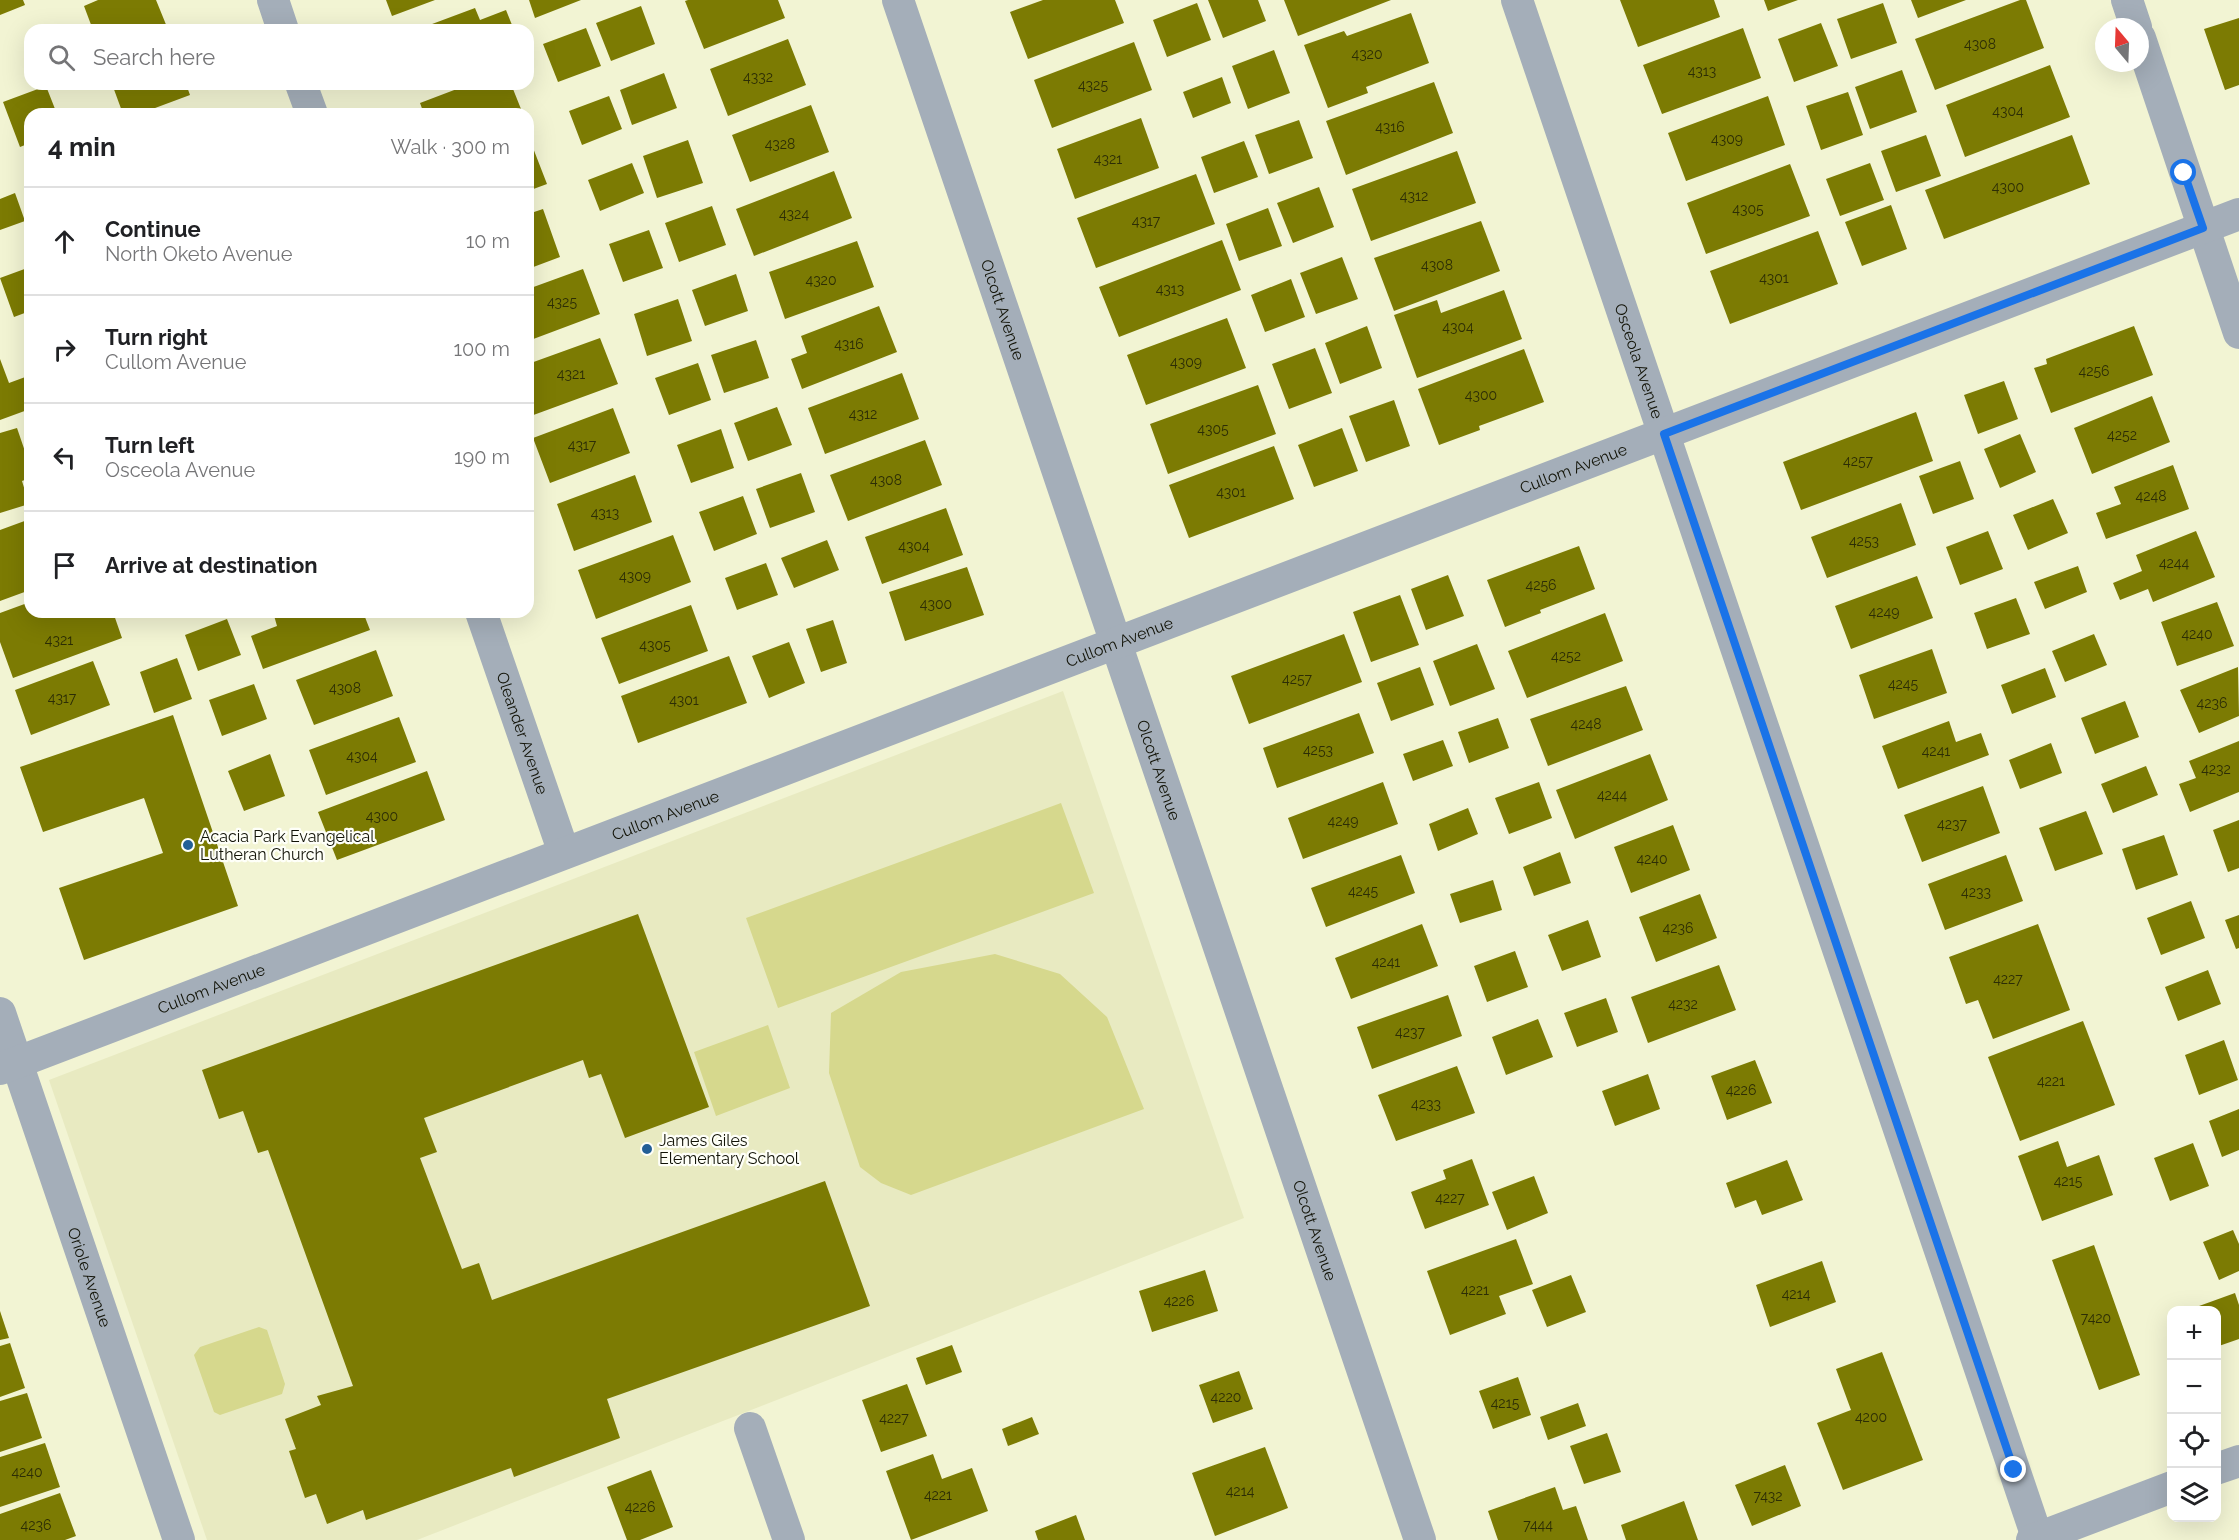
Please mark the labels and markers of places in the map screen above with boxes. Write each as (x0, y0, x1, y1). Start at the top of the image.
place label: Acacia Park Evangelical Lutheran Church (200, 827, 375, 864)
marker: Acacia Park Evangelical Lutheran Church (181, 838, 195, 852)
place label: James Giles Elementary School (659, 1131, 800, 1168)
marker: James Giles Elementary School (640, 1142, 654, 1156)

